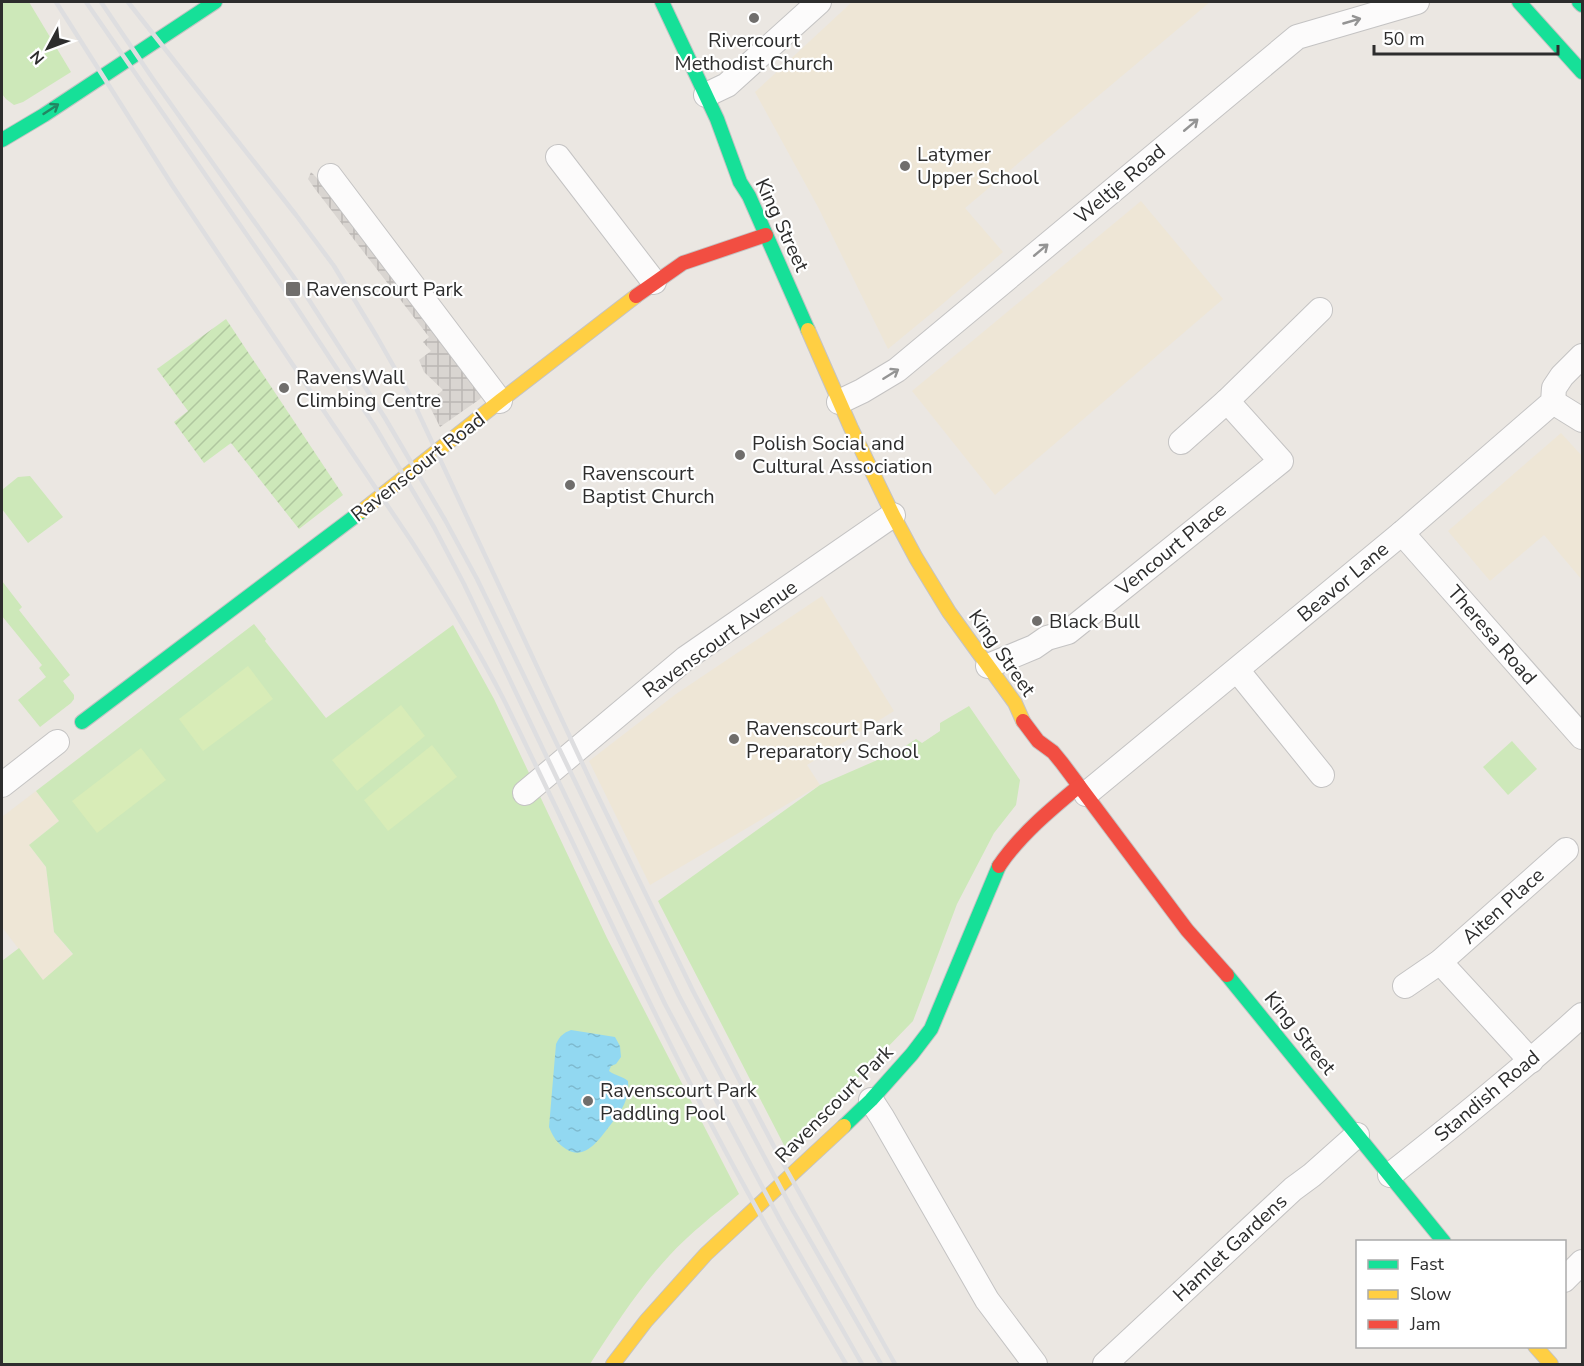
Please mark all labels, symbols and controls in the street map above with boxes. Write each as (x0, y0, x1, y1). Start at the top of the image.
marker: Rivercourt Methodist Church (747, 11, 761, 25)
one-way arrow (1342, 15, 1361, 26)
north arrow (18, 18, 78, 78)
scale bar (1374, 18, 1558, 56)
place label: Rivercourt Methodist Church (675, 27, 833, 77)
text: 50 m (1383, 27, 1425, 51)
text: N (25, 45, 50, 69)
one-way arrow (43, 103, 60, 116)
one-way arrow (1183, 118, 1198, 132)
street label: Weltje Road (1069, 138, 1171, 230)
place label: Latymer Upper School (917, 141, 1039, 191)
marker: Latymer Upper School (898, 159, 912, 173)
street label: King Street (749, 174, 816, 277)
one-way arrow (1033, 243, 1048, 257)
place label: Ravenscourt Park (306, 276, 464, 303)
marker: Ravenscourt Park (284, 280, 302, 298)
place label: RavensWall Climbing Centre (296, 364, 441, 414)
one-way arrow (882, 367, 899, 379)
marker: RavensWall Climbing Centre (277, 381, 291, 395)
street label: Ravenscourt Road (345, 406, 491, 528)
place label: Polish Social and Cultural Association (752, 430, 933, 480)
marker: Polish Social and Cultural Association (733, 448, 747, 462)
place label: Ravenscourt Baptist Church (582, 460, 715, 510)
marker: Ravenscourt Baptist Church (563, 478, 577, 492)
street label: Vencourt Place (1109, 496, 1232, 603)
street label: Beavor Lane (1292, 536, 1394, 628)
street label: Ravenscourt Avenue (637, 574, 803, 704)
street label: Theresa Road (1441, 579, 1543, 691)
street label: King Street (962, 604, 1042, 702)
place label: Black Bull (1049, 608, 1140, 635)
marker: Black Bull (1030, 614, 1044, 628)
place label: Ravenscourt Park Preparatory School (746, 715, 918, 765)
marker: Ravenscourt Park Preparatory School (727, 732, 741, 746)
street label: Aiten Place (1456, 862, 1550, 950)
street label: King Street (1258, 986, 1343, 1081)
street label: Ravenscourt Park (769, 1038, 900, 1169)
street label: Standish Road (1428, 1044, 1546, 1148)
place label: Ravenscourt Park Paddling Pool (600, 1077, 758, 1127)
marker: Ravenscourt Park Paddling Pool (581, 1094, 595, 1108)
street label: Hamlet Gardens (1167, 1188, 1293, 1308)
legend (1356, 1240, 1566, 1348)
text: Fast (1410, 1252, 1445, 1276)
text: Slow (1410, 1282, 1451, 1306)
text: Jam (1409, 1312, 1441, 1336)

